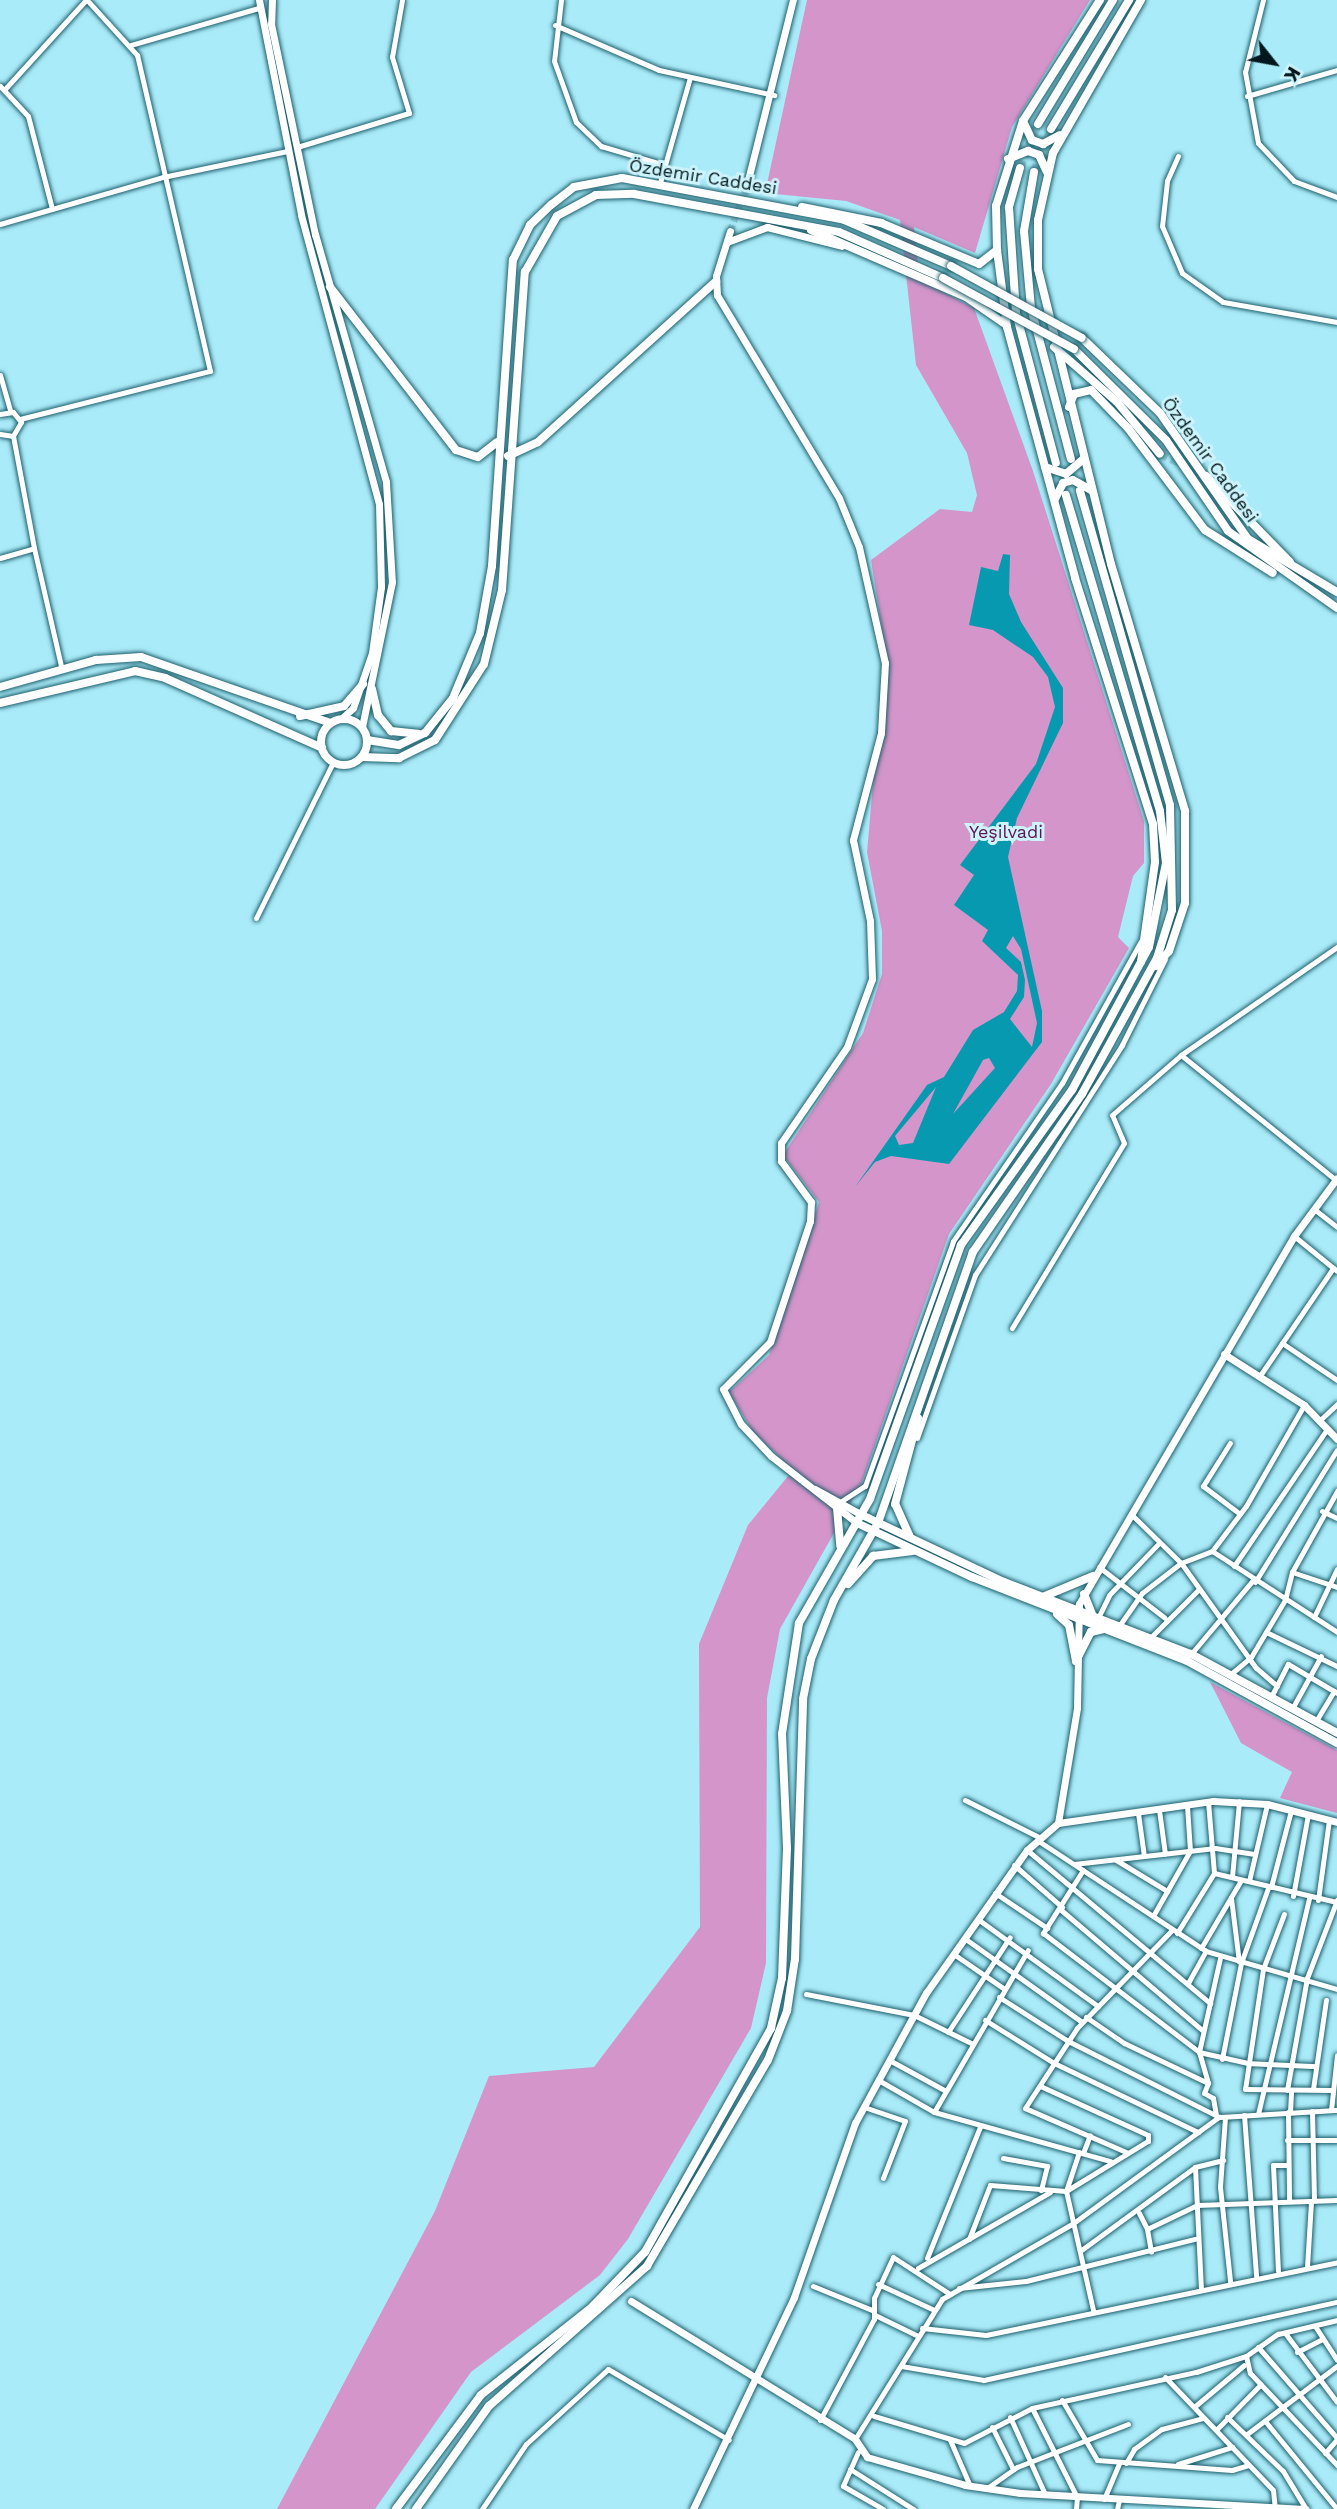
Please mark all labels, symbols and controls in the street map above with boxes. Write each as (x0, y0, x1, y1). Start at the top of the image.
north arrow (1239, 28, 1309, 98)
text: K (1279, 62, 1306, 86)
street label: Özdemir Caddesi (627, 155, 779, 199)
street label: Özdemir Caddesi (1157, 393, 1263, 527)
park label: Yeşilvadi (969, 821, 1043, 843)

